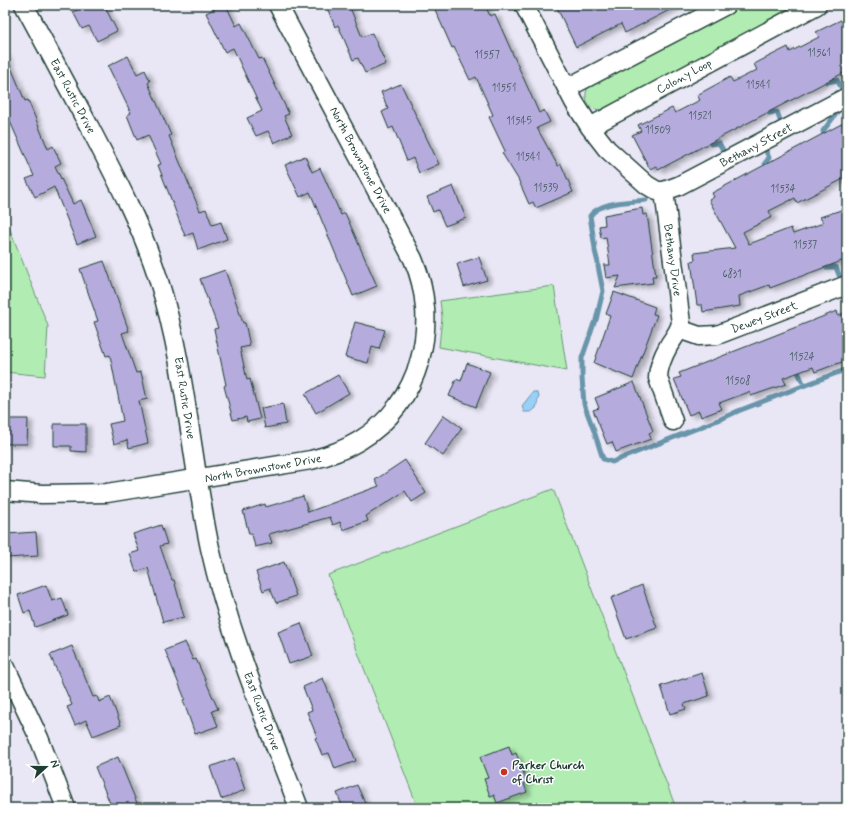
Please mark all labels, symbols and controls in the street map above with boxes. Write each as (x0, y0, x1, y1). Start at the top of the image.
house number: 11561 (807, 47, 831, 60)
house number: 11557 (474, 49, 500, 62)
street label: East Rustic Drive (46, 56, 99, 137)
street label: Colony Loop (654, 56, 715, 98)
house number: 11541 (746, 79, 770, 92)
house number: 11551 (492, 82, 516, 95)
street label: North Brownstone Drive (325, 104, 395, 217)
house number: 11521 (688, 110, 712, 123)
house number: 11545 (506, 115, 532, 128)
street label: Bethany Street (717, 120, 796, 172)
house number: 11509 (645, 124, 671, 137)
house number: 11541 (516, 151, 540, 164)
house number: 11539 (534, 182, 558, 195)
house number: 11534 (771, 183, 795, 196)
street label: Bethany Drive (659, 223, 685, 297)
house number: 11537 (793, 239, 817, 252)
house number: 6831 (722, 267, 742, 281)
street label: Dewey Street (729, 298, 800, 338)
house number: 11524 (789, 351, 815, 364)
street label: East Rustic Drive (170, 356, 198, 440)
house number: 11508 (725, 374, 751, 388)
street label: North Brownstone Drive (203, 451, 323, 487)
street label: East Rustic Drive (239, 670, 283, 753)
north arrow (26, 747, 66, 787)
text: N (47, 758, 62, 770)
place label: Parker Church of Christ (512, 758, 585, 788)
marker: Parker Church of Christ (499, 767, 509, 777)

